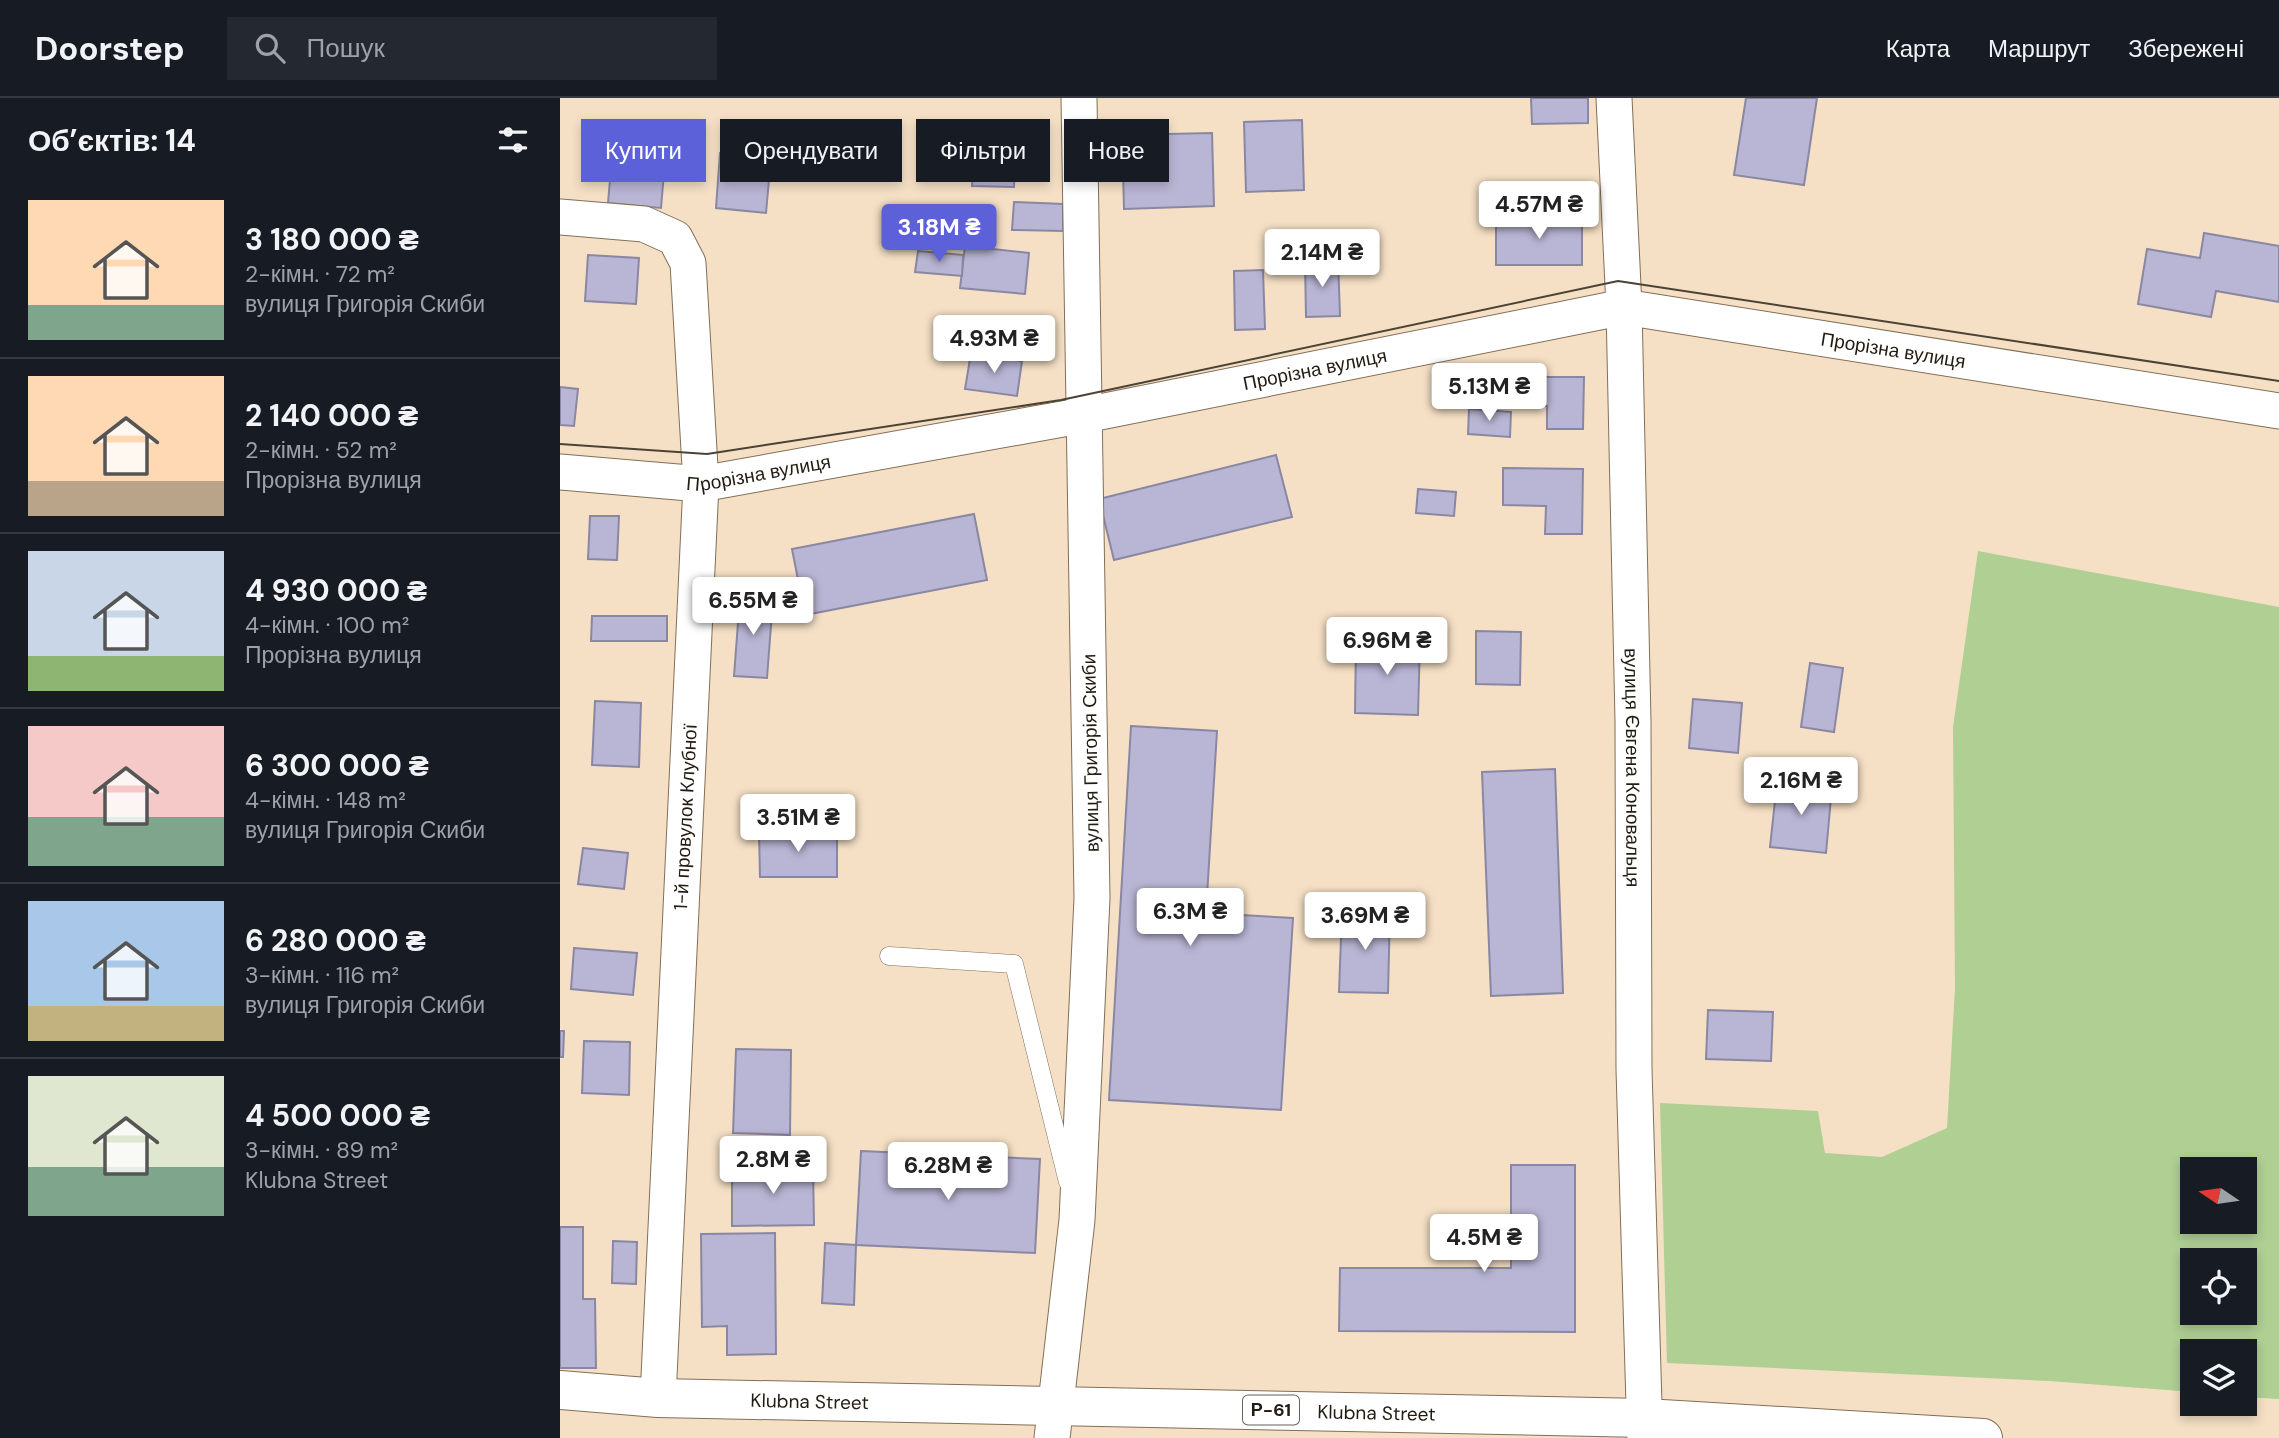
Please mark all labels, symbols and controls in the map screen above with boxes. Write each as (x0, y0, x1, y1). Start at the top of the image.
search box (227, 17, 717, 80)
text: Doorstep (35, 27, 185, 70)
icon: search (251, 29, 289, 67)
text: Пошук (307, 31, 385, 65)
text: Карта (1886, 33, 1950, 64)
text: Маршрут (1988, 33, 2090, 64)
text: Збережені (2128, 33, 2244, 64)
chip: Купити (581, 119, 706, 182)
chip: Орендувати (720, 119, 902, 182)
chip: Фільтри (916, 119, 1050, 182)
chip: Нове (1064, 119, 1169, 182)
text: Об’єктів: 14 (28, 121, 196, 160)
icon: filters (494, 121, 532, 159)
pin: 4.57M ₴ (1474, 181, 1604, 241)
text: 4.57M ₴ (1495, 189, 1583, 219)
pin: 3.18M ₴ (874, 204, 1004, 264)
text: 3.18M ₴ (898, 212, 980, 242)
text: 3 180 000 ₴ (245, 220, 419, 259)
icon: home (84, 228, 168, 312)
pin: 2.14M ₴ (1257, 230, 1387, 289)
text: 2.14M ₴ (1281, 237, 1363, 267)
text: 2-кімн. · 72 m² (245, 259, 395, 289)
text: вулиця Григорія Скиби (245, 289, 485, 319)
pin: 4.93M ₴ (929, 316, 1059, 375)
text: 4.93M ₴ (949, 323, 1039, 353)
street label: Прорізна вулиця (1819, 326, 1967, 374)
street label: Прорізна вулиця (1241, 343, 1389, 396)
pin: 5.13M ₴ (1424, 364, 1554, 423)
text: 5.13M ₴ (1448, 371, 1530, 401)
text: 2 140 000 ₴ (245, 396, 418, 435)
icon: home (84, 404, 168, 488)
text: 2-кімн. · 52 m² (245, 435, 397, 465)
street label: Прорізна вулиця (685, 449, 833, 497)
text: Прорізна вулиця (245, 465, 422, 495)
text: 4 930 000 ₴ (245, 571, 427, 610)
pin: 6.55M ₴ (688, 578, 818, 637)
icon: home (84, 579, 168, 663)
text: 6.55M ₴ (708, 585, 798, 615)
text: 4-кімн. · 100 m² (245, 610, 409, 640)
pin: 6.96M ₴ (1322, 618, 1452, 677)
text: 6.96M ₴ (1342, 625, 1432, 655)
text: Прорізна вулиця (245, 640, 422, 670)
street label: вулиця Євгена Коновальця (1618, 648, 1645, 887)
street label: вулиця Григорія Скиби (1076, 654, 1105, 852)
street label: 1-й провулок Клубної (668, 723, 703, 911)
text: 6 300 000 ₴ (245, 746, 429, 785)
icon: home (84, 754, 168, 838)
pin: 2.16M ₴ (1736, 758, 1866, 817)
text: 2.16M ₴ (1760, 765, 1842, 795)
text: 4-кімн. · 148 m² (245, 785, 406, 815)
pin: 3.51M ₴ (733, 794, 863, 854)
text: 3.51M ₴ (756, 802, 840, 832)
text: вулиця Григорія Скиби (245, 815, 485, 845)
pin: 6.3M ₴ (1133, 888, 1247, 948)
pin: 3.69M ₴ (1300, 892, 1430, 952)
text: 6.3M ₴ (1153, 896, 1227, 926)
text: 3.69M ₴ (1321, 900, 1409, 930)
text: 6 280 000 ₴ (245, 921, 426, 960)
icon: home (84, 929, 168, 1013)
text: 3-кімн. · 116 m² (245, 960, 399, 990)
text: вулиця Григорія Скиби (245, 990, 485, 1020)
text: 4 500 000 ₴ (245, 1096, 430, 1135)
icon: home (84, 1104, 168, 1188)
text: 3-кімн. · 89 m² (245, 1135, 398, 1165)
pin: 2.8M ₴ (716, 1136, 830, 1196)
pin: 6.28M ₴ (883, 1142, 1013, 1202)
text: 2.8M ₴ (736, 1144, 810, 1174)
text: 6.28M ₴ (904, 1150, 992, 1180)
north arrow (2180, 1157, 2258, 1234)
map controls (2180, 1157, 2257, 1416)
text: Klubna Street (245, 1165, 388, 1195)
pin: 4.5M ₴ (1427, 1214, 1541, 1274)
text: 4.5M ₴ (1446, 1222, 1522, 1252)
button: locate (2180, 1248, 2257, 1325)
button: layers (2180, 1339, 2257, 1416)
street label: Klubna Street (750, 1388, 869, 1415)
road number: Р-61 (1243, 1395, 1299, 1424)
street label: Klubna Street (1317, 1399, 1436, 1427)

